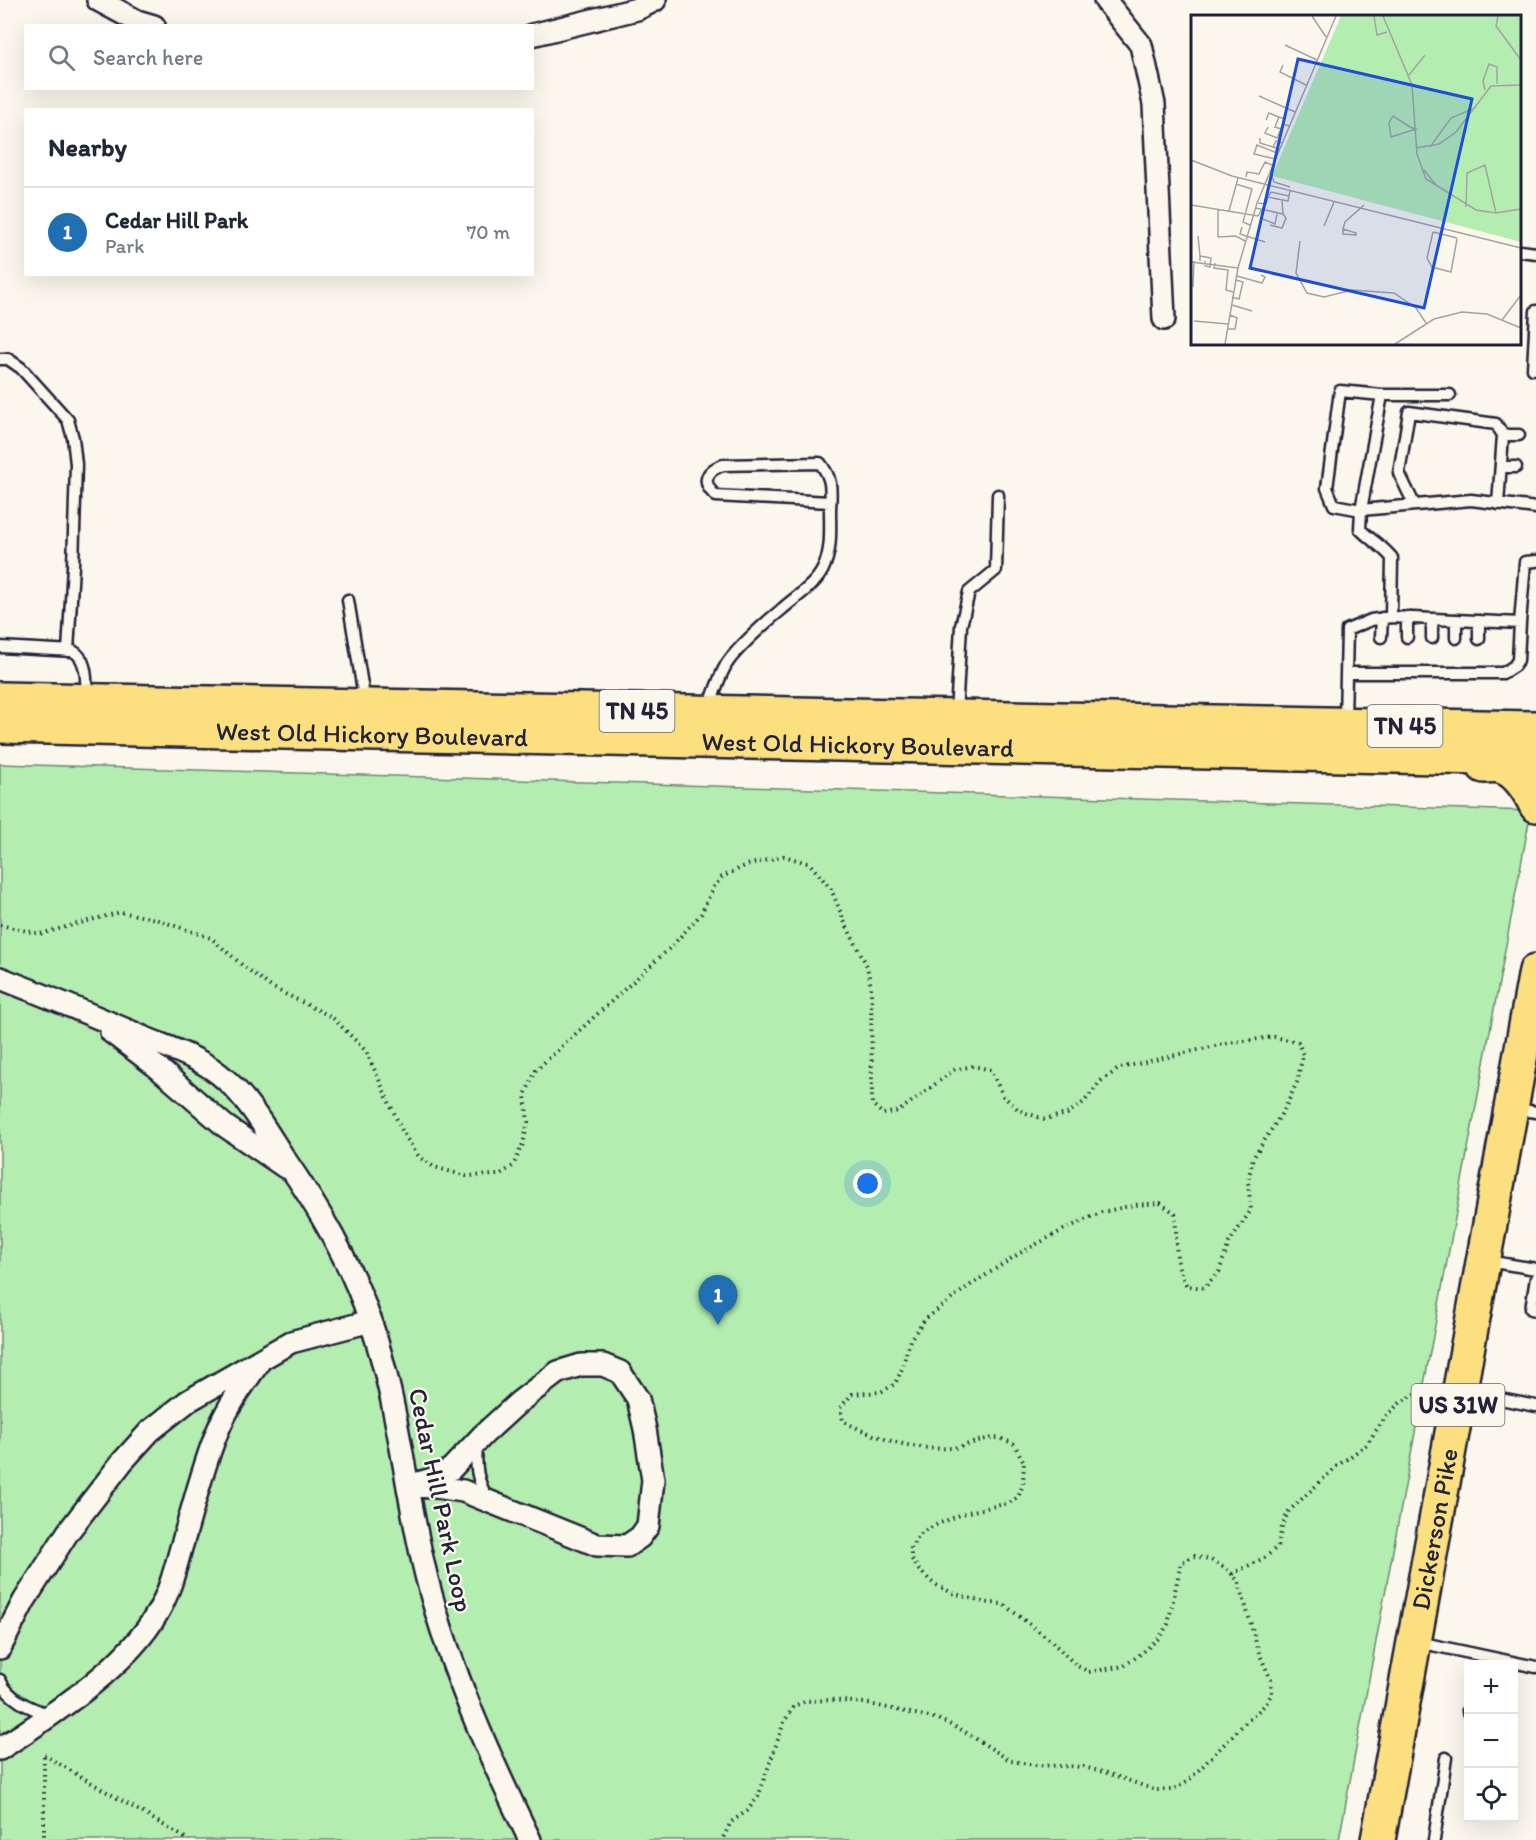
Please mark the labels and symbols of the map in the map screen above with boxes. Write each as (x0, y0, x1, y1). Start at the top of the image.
inset map (1191, 15, 1521, 345)
road number: TN 45 (600, 690, 674, 732)
road number: TN 45 (1368, 705, 1442, 747)
street label: West Old Hickory Boulevard (215, 715, 529, 753)
street label: West Old Hickory Boulevard (701, 725, 1014, 764)
your location (853, 1169, 882, 1198)
pin: 1 (698, 1276, 738, 1325)
road number: US 31W (1412, 1384, 1504, 1426)
street label: Cedar Hill Park Loop (402, 1385, 480, 1615)
street label: Dickerson Pike (1404, 1446, 1465, 1613)

